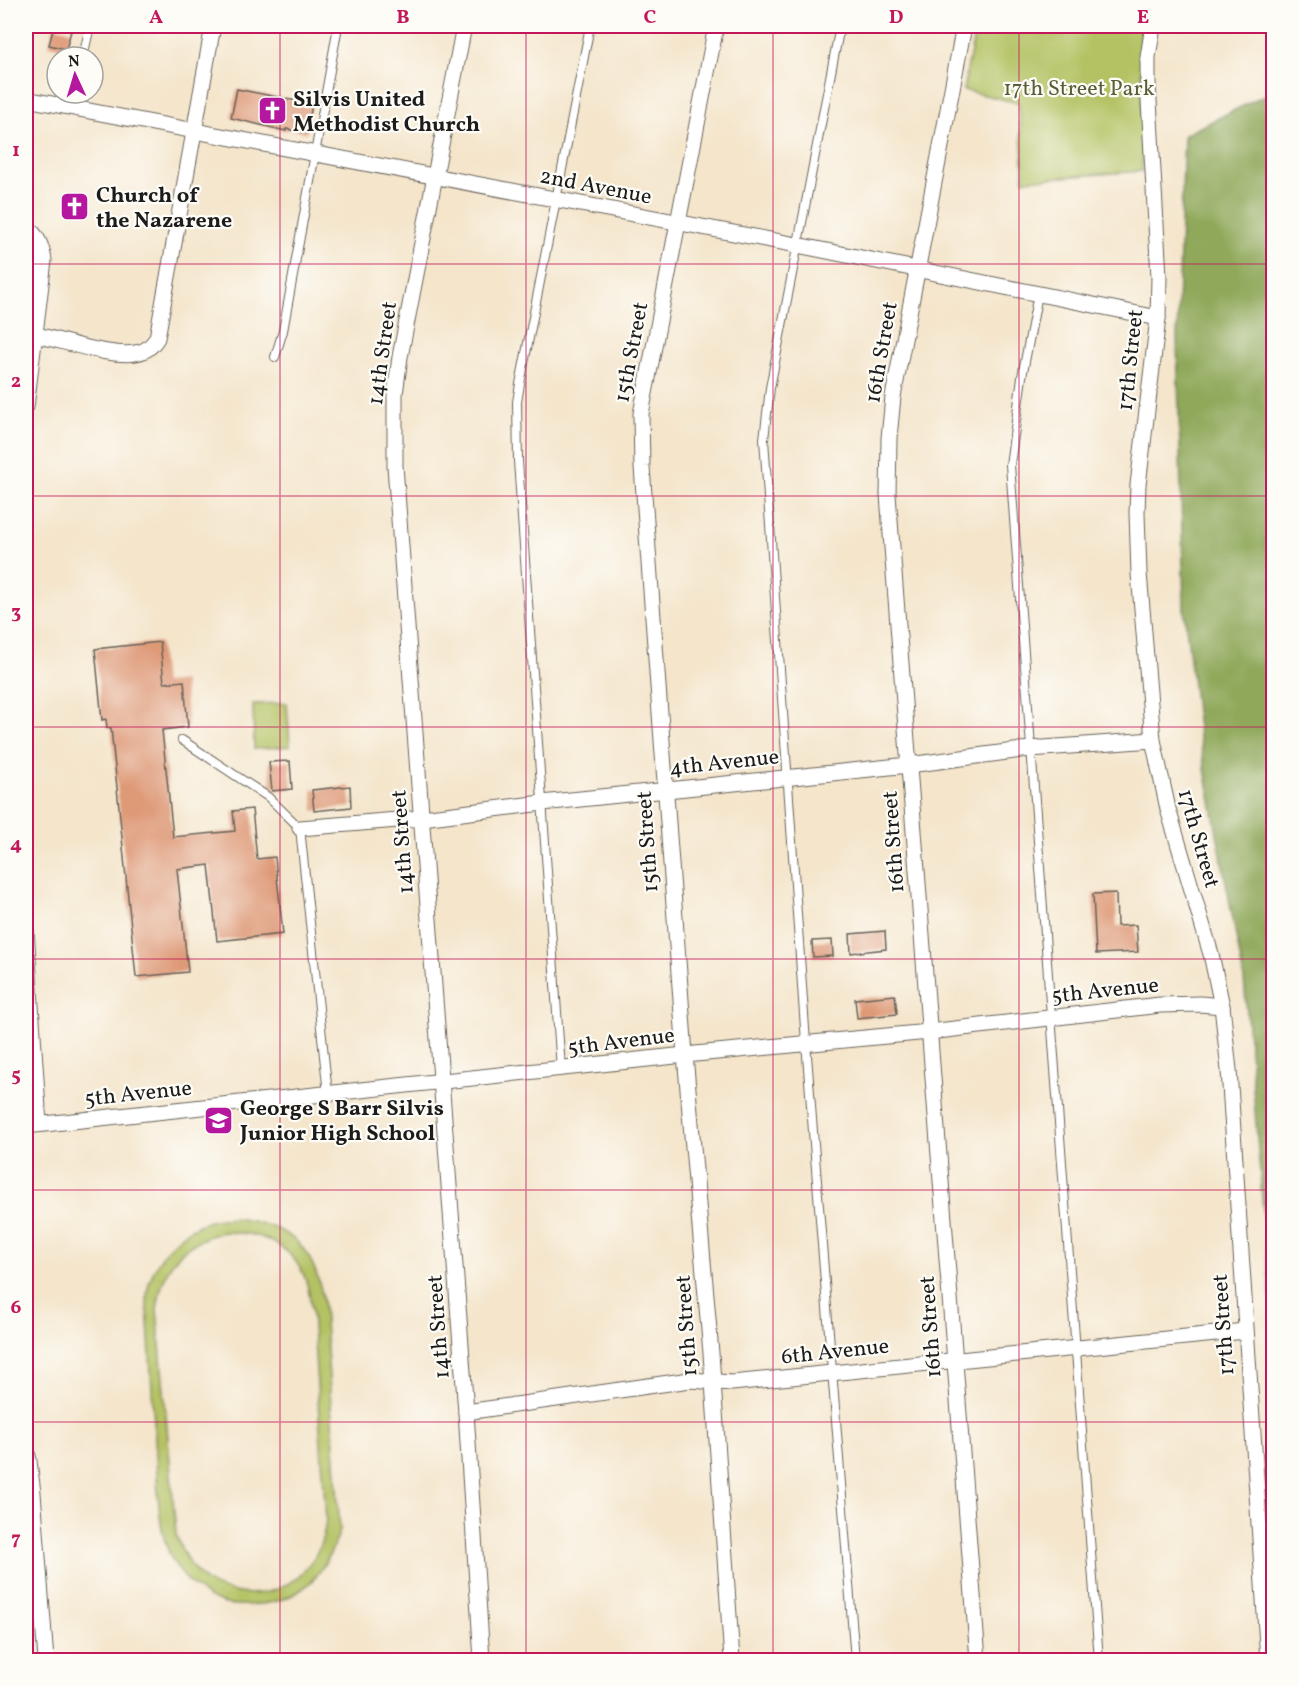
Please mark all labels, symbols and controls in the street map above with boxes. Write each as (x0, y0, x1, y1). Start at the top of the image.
text: A (149, 4, 163, 32)
text: B (396, 4, 410, 32)
text: C (644, 4, 657, 32)
text: D (889, 4, 903, 32)
text: E (1137, 4, 1149, 32)
north arrow (45, 45, 105, 105)
text: N (68, 51, 81, 73)
park label: 17th Street Park (1003, 74, 1155, 105)
place label: Silvis United Methodist Church (293, 85, 480, 141)
church icon: Silvis United Methodist Church (256, 95, 288, 127)
text: 1 (12, 137, 20, 165)
street label: 2nd Avenue (537, 161, 654, 214)
place label: Church of the Nazarene (96, 181, 232, 237)
church icon: Church of the Nazarene (59, 191, 91, 223)
street label: 14th Street (361, 299, 406, 407)
street label: 15th Street (608, 299, 657, 406)
street label: 16th Street (858, 299, 907, 406)
street label: 17th Street (1111, 308, 1152, 413)
text: 2 (11, 368, 21, 396)
text: 3 (11, 599, 21, 627)
street label: 4th Avenue (668, 742, 781, 785)
street label: 17th Street (1169, 785, 1227, 892)
street label: 14th Street (384, 788, 423, 895)
street label: 16th Street (875, 789, 914, 894)
street label: 15th Street (629, 790, 668, 894)
text: 4 (10, 831, 22, 859)
street label: 5th Avenue (1050, 970, 1160, 1013)
street label: 5th Avenue (566, 1021, 677, 1064)
text: 5 (11, 1062, 21, 1090)
street label: 5th Avenue (83, 1073, 193, 1116)
place label: George S Barr Silvis Junior High School (239, 1094, 444, 1150)
school or university icon: George S Barr Silvis Junior High School (203, 1104, 235, 1136)
street label: 14th Street (420, 1273, 459, 1380)
street label: 17th Street (1205, 1273, 1244, 1377)
street label: 15th Street (668, 1274, 707, 1378)
street label: 16th Street (912, 1274, 951, 1379)
text: 6 (11, 1294, 22, 1322)
street label: 6th Avenue (780, 1331, 891, 1374)
text: 7 (11, 1525, 21, 1553)

